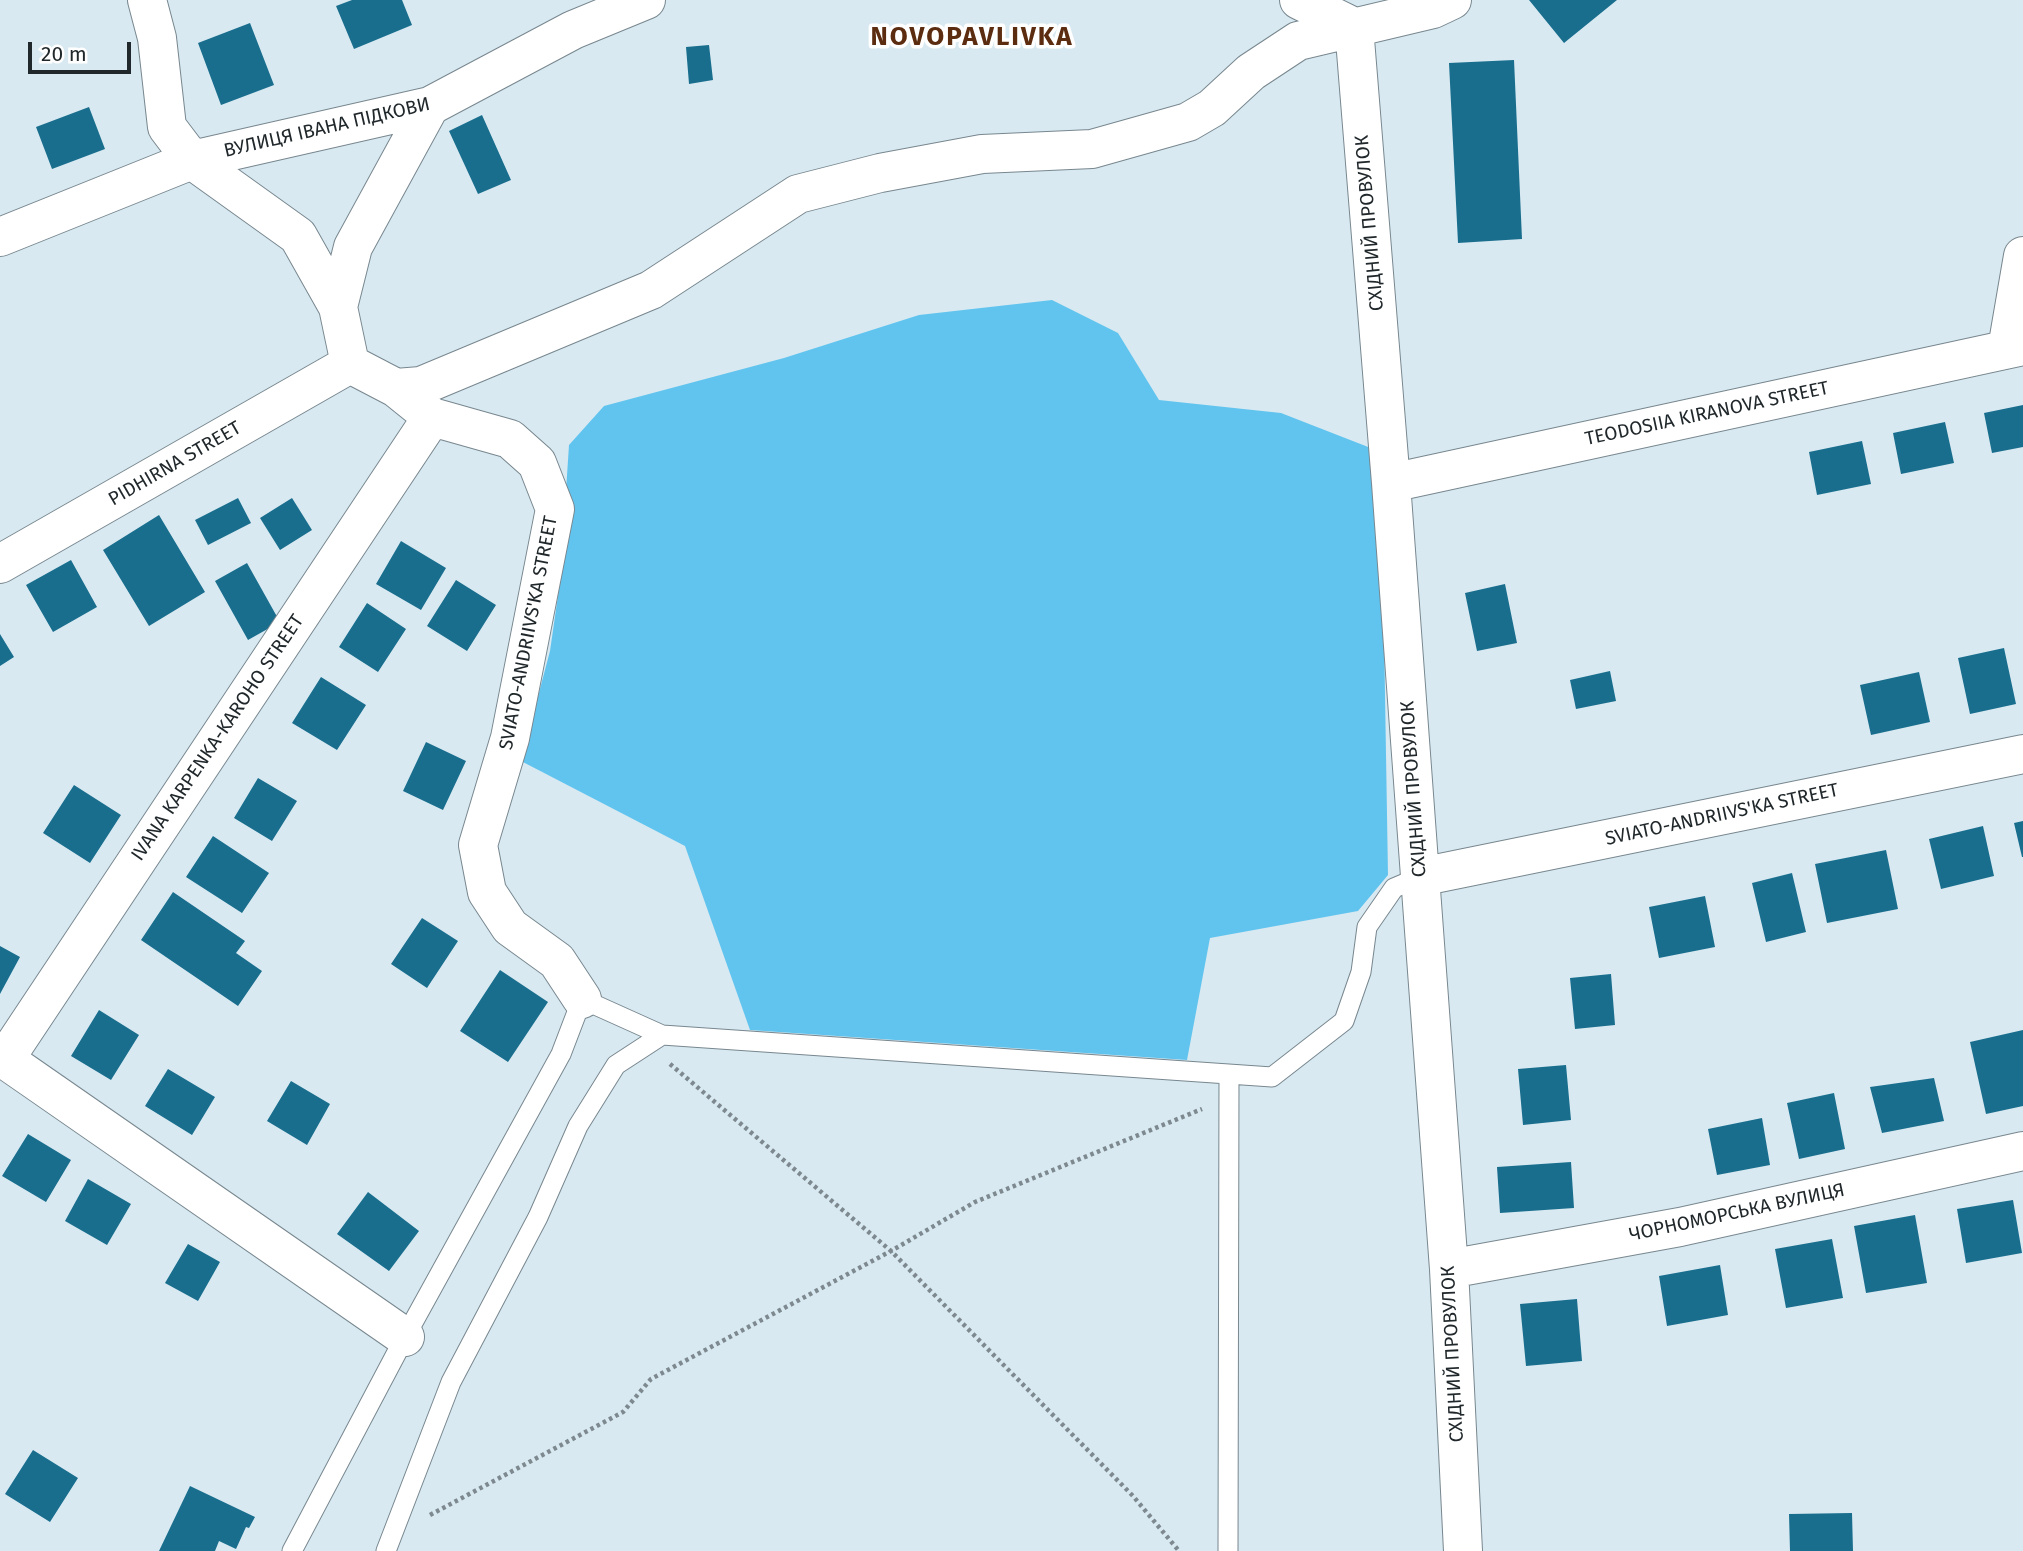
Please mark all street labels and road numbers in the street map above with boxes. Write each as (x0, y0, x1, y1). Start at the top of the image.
street label: ВУЛИЦЯ ІВАНА ПІДКОВИ (222, 93, 432, 163)
street label: СХІДНИЙ ПРОВУЛОК (1351, 134, 1389, 312)
street label: TEODOSIIA KIRANOVA STREET (1583, 377, 1831, 451)
street label: PIDHIRNA STREET (105, 417, 245, 511)
street label: SVIATO-ANDRIIVS'KA STREET (495, 514, 563, 752)
street label: IVANA KARPENKA-KAROHO STREET (127, 611, 309, 865)
street label: СХІДНИЙ ПРОВУЛОК (1396, 700, 1432, 878)
street label: SVIATO-ANDRIIVS'KA STREET (1603, 779, 1841, 851)
street label: ЧОРНОМОРСЬКА ВУЛИЦЯ (1627, 1179, 1847, 1247)
street label: СХІДНИЙ ПРОВУЛОК (1437, 1265, 1469, 1443)

